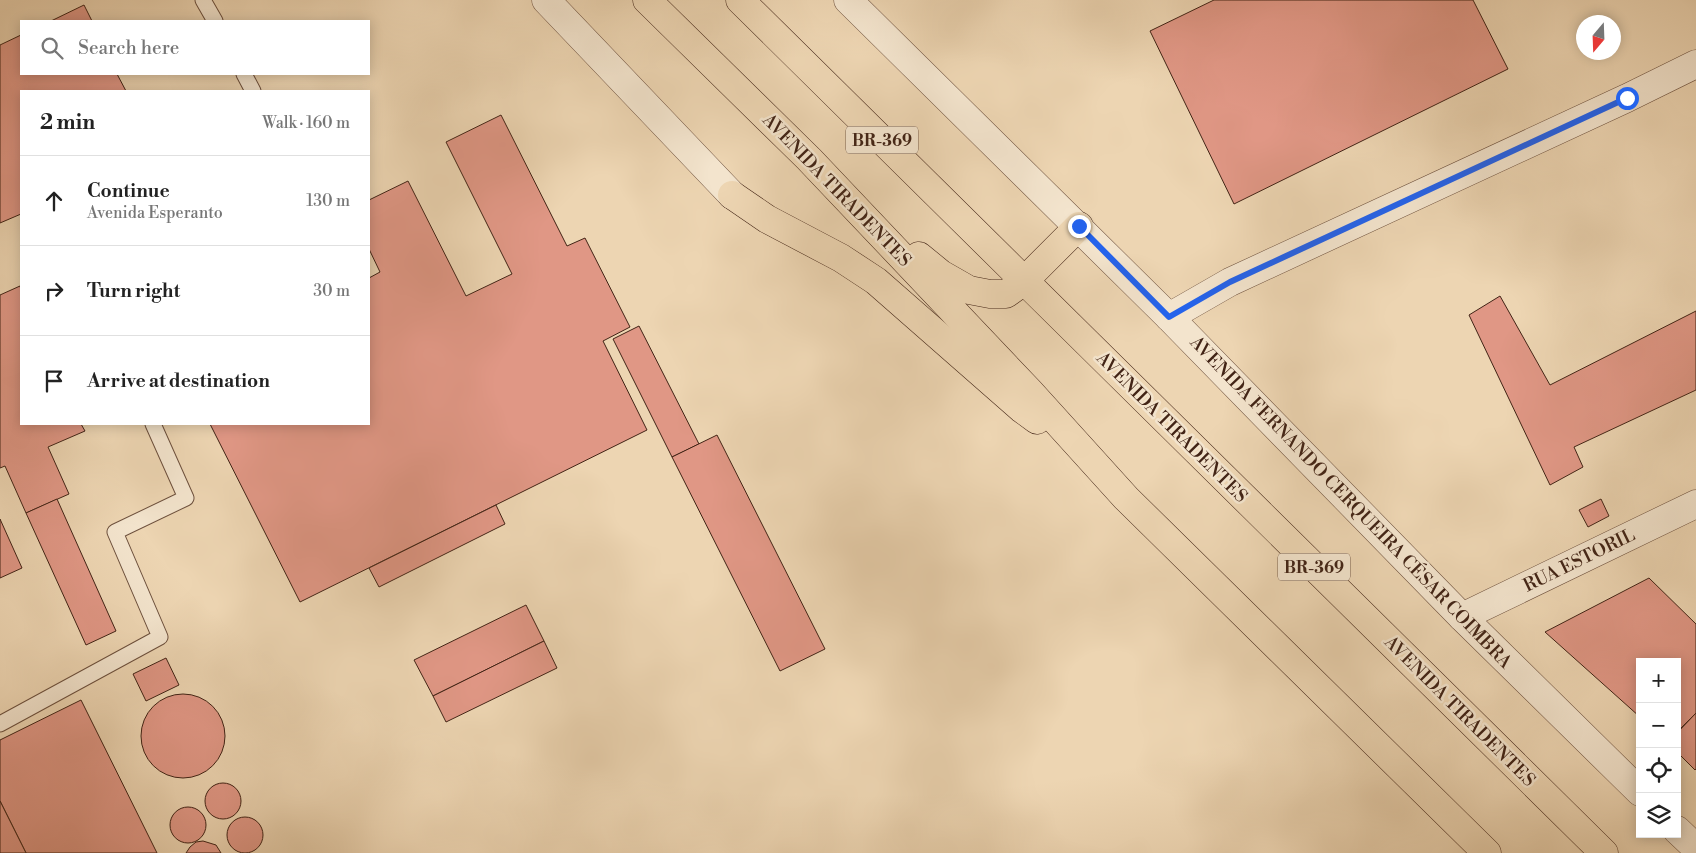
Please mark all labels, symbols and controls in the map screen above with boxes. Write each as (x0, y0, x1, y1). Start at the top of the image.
north arrow (1576, 15, 1621, 60)
search box (20, 20, 370, 75)
icon: search (38, 34, 66, 62)
text: Search here (78, 36, 179, 60)
route start (1616, 87, 1639, 110)
street label: AVENIDA TIRADENTES (757, 108, 916, 272)
text: 2 min (40, 110, 95, 136)
text: Walk · 160 m (262, 113, 350, 133)
road number: BR-369 (846, 126, 918, 154)
text: Continue (87, 179, 170, 203)
icon: ahead (40, 187, 68, 215)
text: 130 m (306, 191, 350, 211)
text: Avenida Esperanto (87, 203, 223, 223)
route end (1068, 215, 1091, 238)
icon: right (40, 277, 68, 305)
text: Turn right (87, 279, 180, 303)
text: 30 m (313, 281, 350, 301)
street label: AVENIDA FERNANDO CERQUEIRA CÉSAR COIMBRA (1184, 330, 1517, 674)
street label: AVENIDA TIRADENTES (1091, 346, 1252, 508)
icon: arrive (40, 367, 68, 395)
text: Arrive at destination (87, 369, 270, 393)
street label: RUA ESTORIL (1520, 523, 1639, 597)
road number: BR-369 (1278, 554, 1350, 580)
street label: AVENIDA TIRADENTES (1379, 630, 1540, 792)
map controls (1636, 658, 1681, 838)
button: + (1636, 658, 1681, 703)
button: − (1636, 703, 1681, 748)
button: locate (1636, 748, 1681, 793)
button: layers (1636, 793, 1681, 838)

